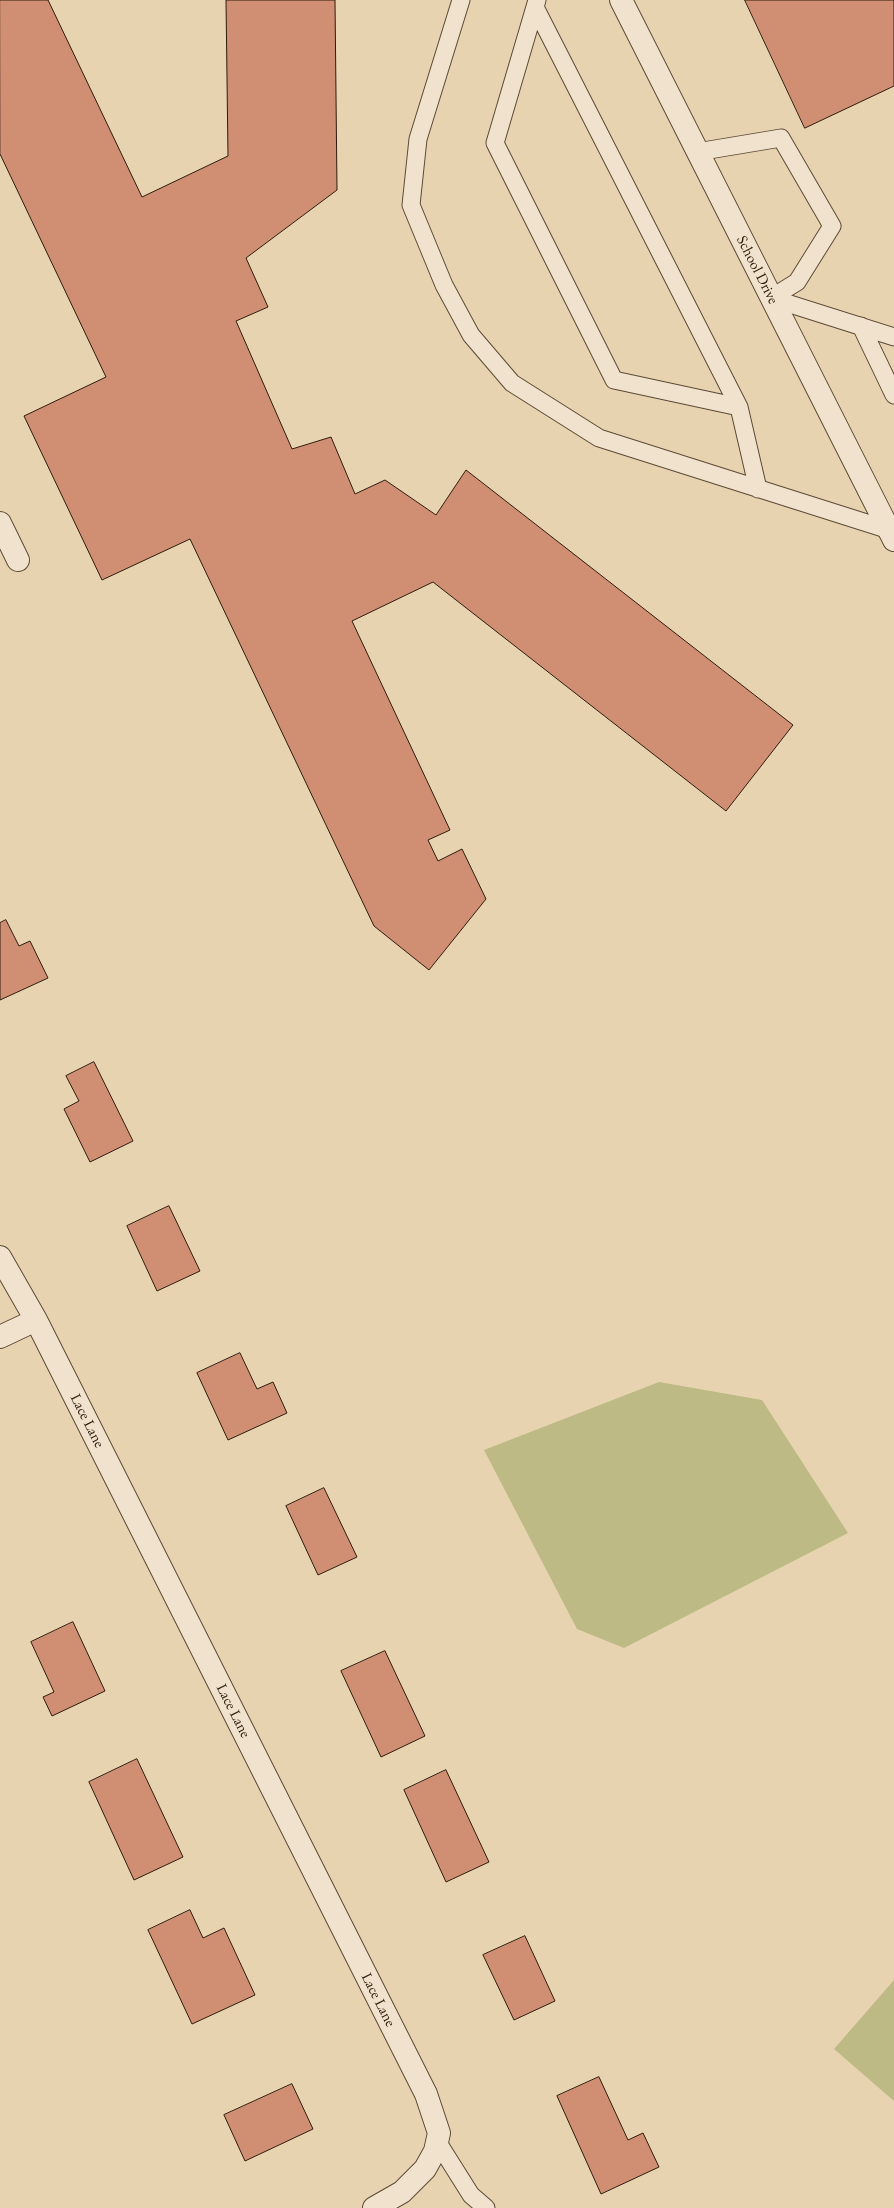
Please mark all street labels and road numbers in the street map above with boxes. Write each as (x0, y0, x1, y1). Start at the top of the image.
street label: School Drive (732, 233, 782, 307)
street label: Lace Lane (66, 1391, 108, 1451)
street label: Lace Lane (212, 1681, 254, 1741)
street label: Lace Lane (357, 1970, 399, 2030)

